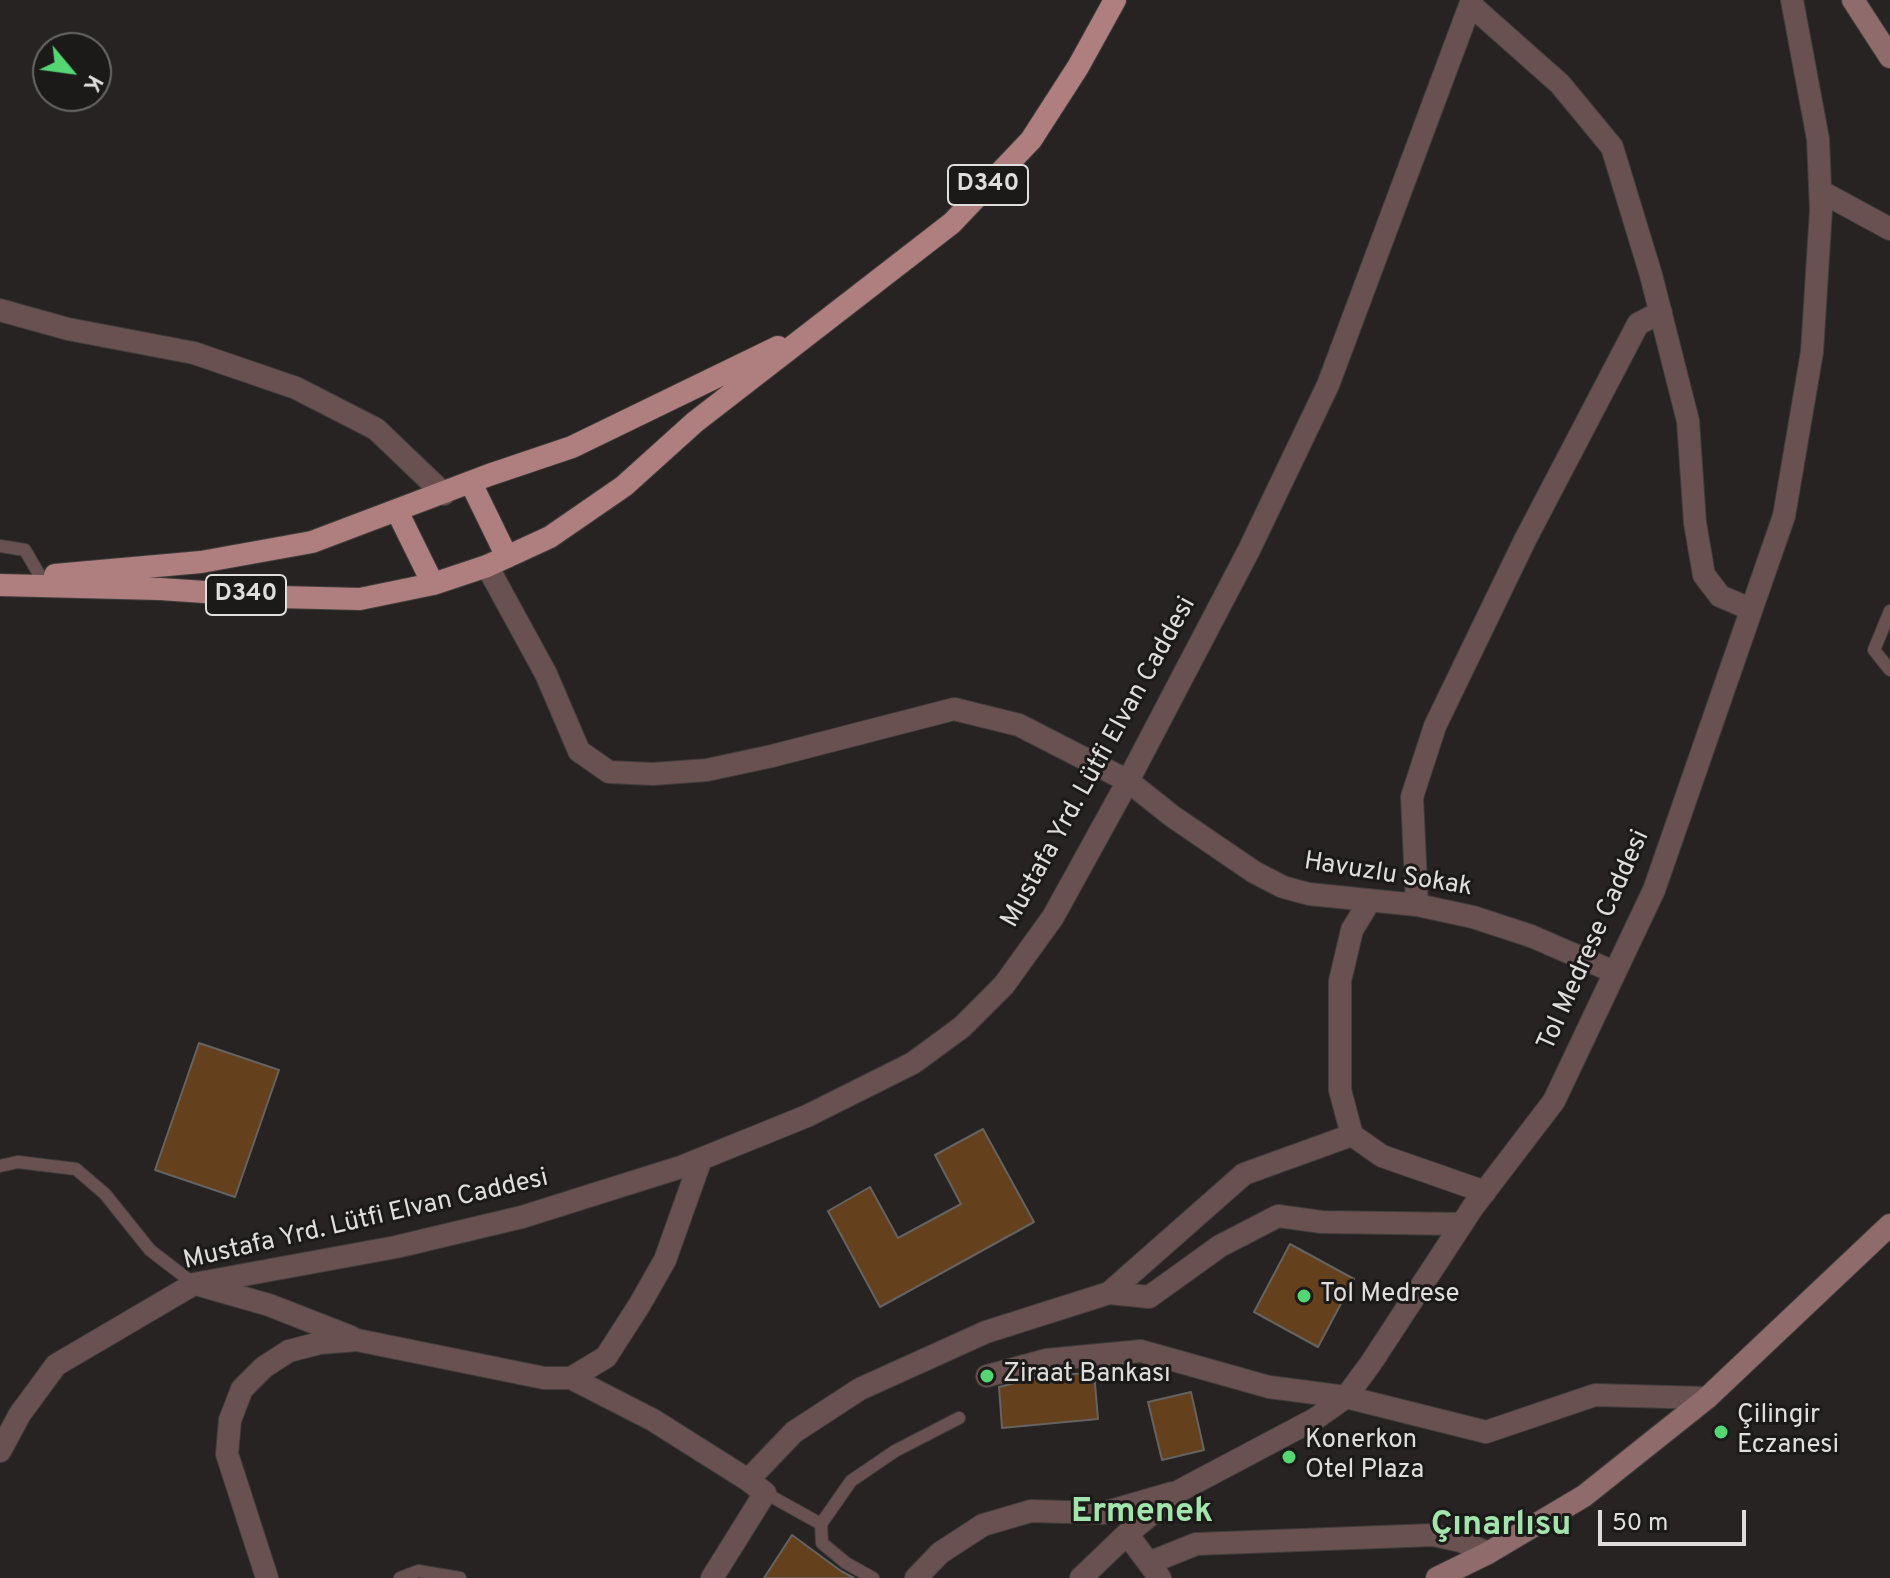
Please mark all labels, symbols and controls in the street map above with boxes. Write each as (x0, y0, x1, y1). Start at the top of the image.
north arrow (32, 32, 112, 112)
text: K (76, 70, 107, 96)
road number: D340 (948, 165, 1028, 205)
road number: D340 (206, 575, 286, 615)
street label: Mustafa Yrd. Lütfi Elvan Caddesi (996, 592, 1204, 934)
street label: Tol Medrese Caddesi (1532, 826, 1658, 1056)
street label: Havuzlu Sokak (1302, 847, 1474, 905)
street label: Mustafa Yrd. Lütfi Elvan Caddesi (181, 1164, 551, 1278)
place label: Tol Medrese (1320, 1280, 1459, 1312)
marker: Tol Medrese (1295, 1287, 1313, 1305)
place label: Ziraat Bankası (1003, 1360, 1171, 1392)
marker: Ziraat Bankası (978, 1367, 996, 1385)
place label: Çilingir Eczanesi (1737, 1401, 1839, 1462)
marker: Çilingir Eczanesi (1712, 1423, 1730, 1441)
place label: Konerkon Otel Plaza (1305, 1426, 1424, 1488)
marker: Konerkon Otel Plaza (1280, 1448, 1298, 1466)
district label: Ermenek (1071, 1494, 1213, 1534)
scale bar (1602, 1494, 1750, 1544)
district label: Çınarlısu (1431, 1507, 1571, 1547)
text: 50 m (1612, 1509, 1668, 1539)

